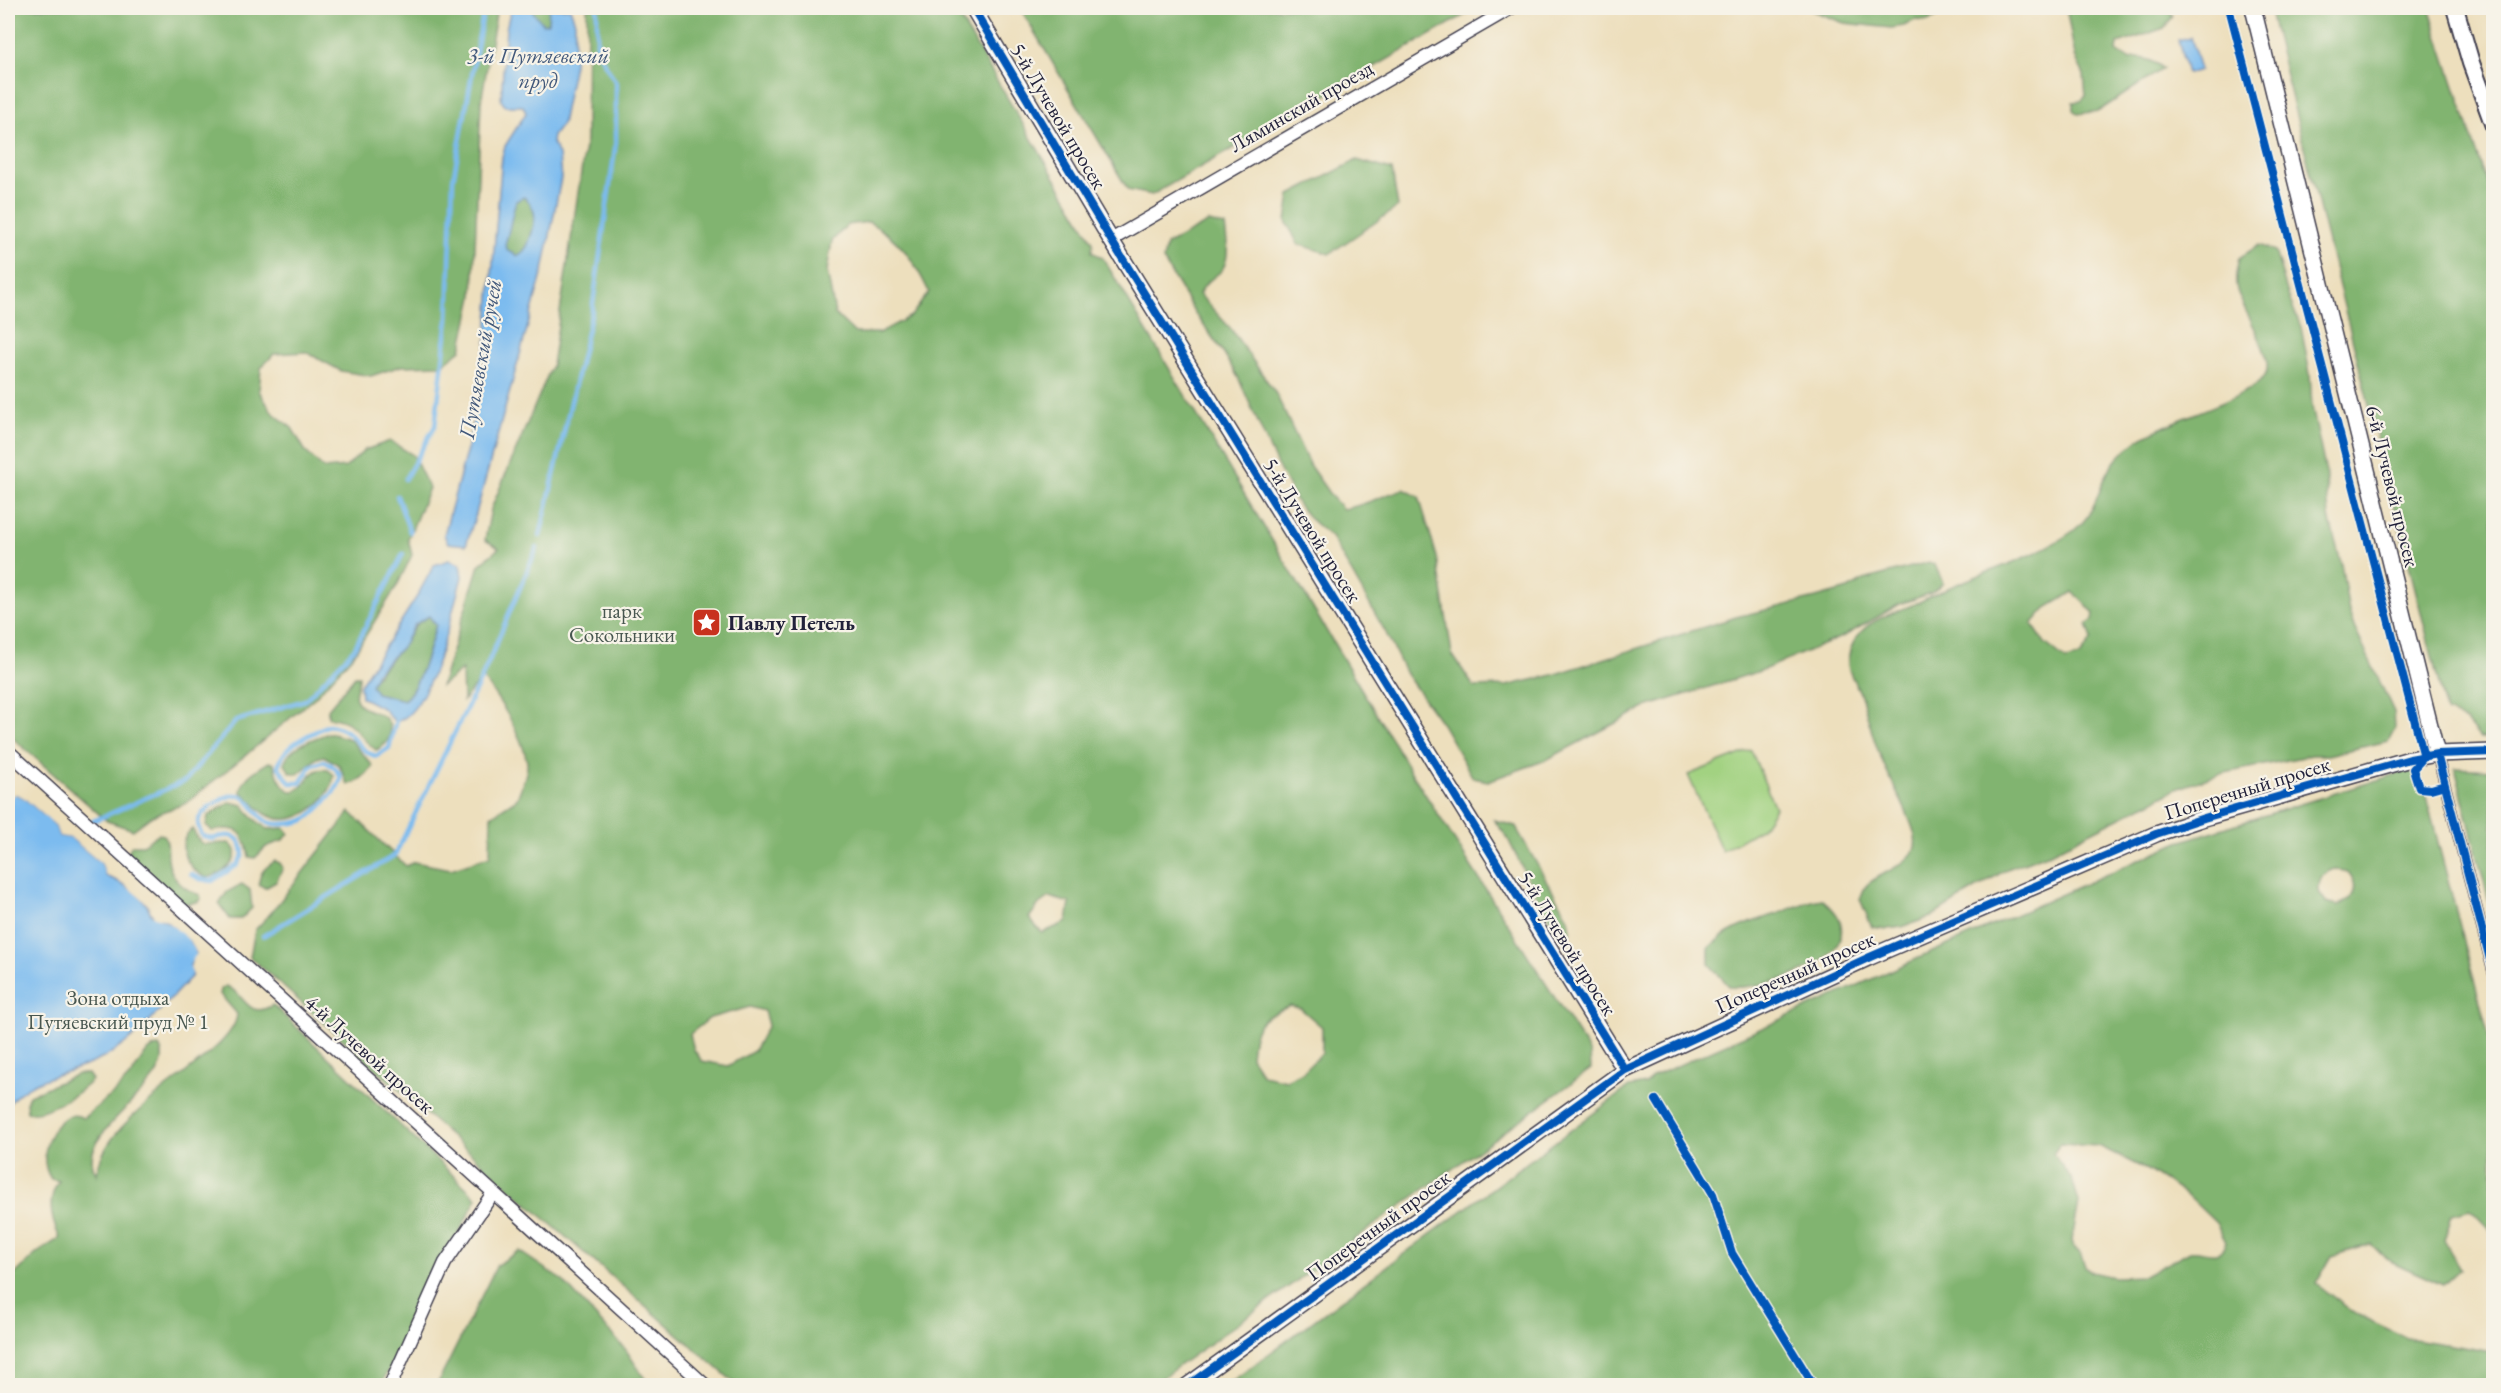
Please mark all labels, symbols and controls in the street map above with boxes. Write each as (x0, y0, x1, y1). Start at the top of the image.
street label: 5-й Лучевой просек (1005, 38, 1113, 194)
water label: 3-й Путяевский пруд (467, 41, 609, 95)
street label: Ляминский проезд (1224, 54, 1378, 158)
water label: Путяевский ручей (452, 277, 508, 442)
street label: 6-й Лучевой просек (2360, 402, 2426, 570)
street label: 5-й Лучевой просек (1258, 453, 1368, 607)
park label: парк Сокольники (569, 597, 675, 648)
place icon: Павлу Петель (691, 606, 723, 638)
place label: Павлу Петель (728, 609, 855, 636)
street label: Поперечный просек (2161, 750, 2333, 826)
street label: 5-й Лучевой просек (1513, 866, 1623, 1020)
street label: Поперечный просек (1711, 925, 1879, 1019)
park label: Зона отдыха Путяевский пруд № 1 (27, 984, 209, 1035)
street label: 4-й Лучевой просек (299, 989, 441, 1119)
street label: Поперечный просек (1300, 1163, 1456, 1287)

